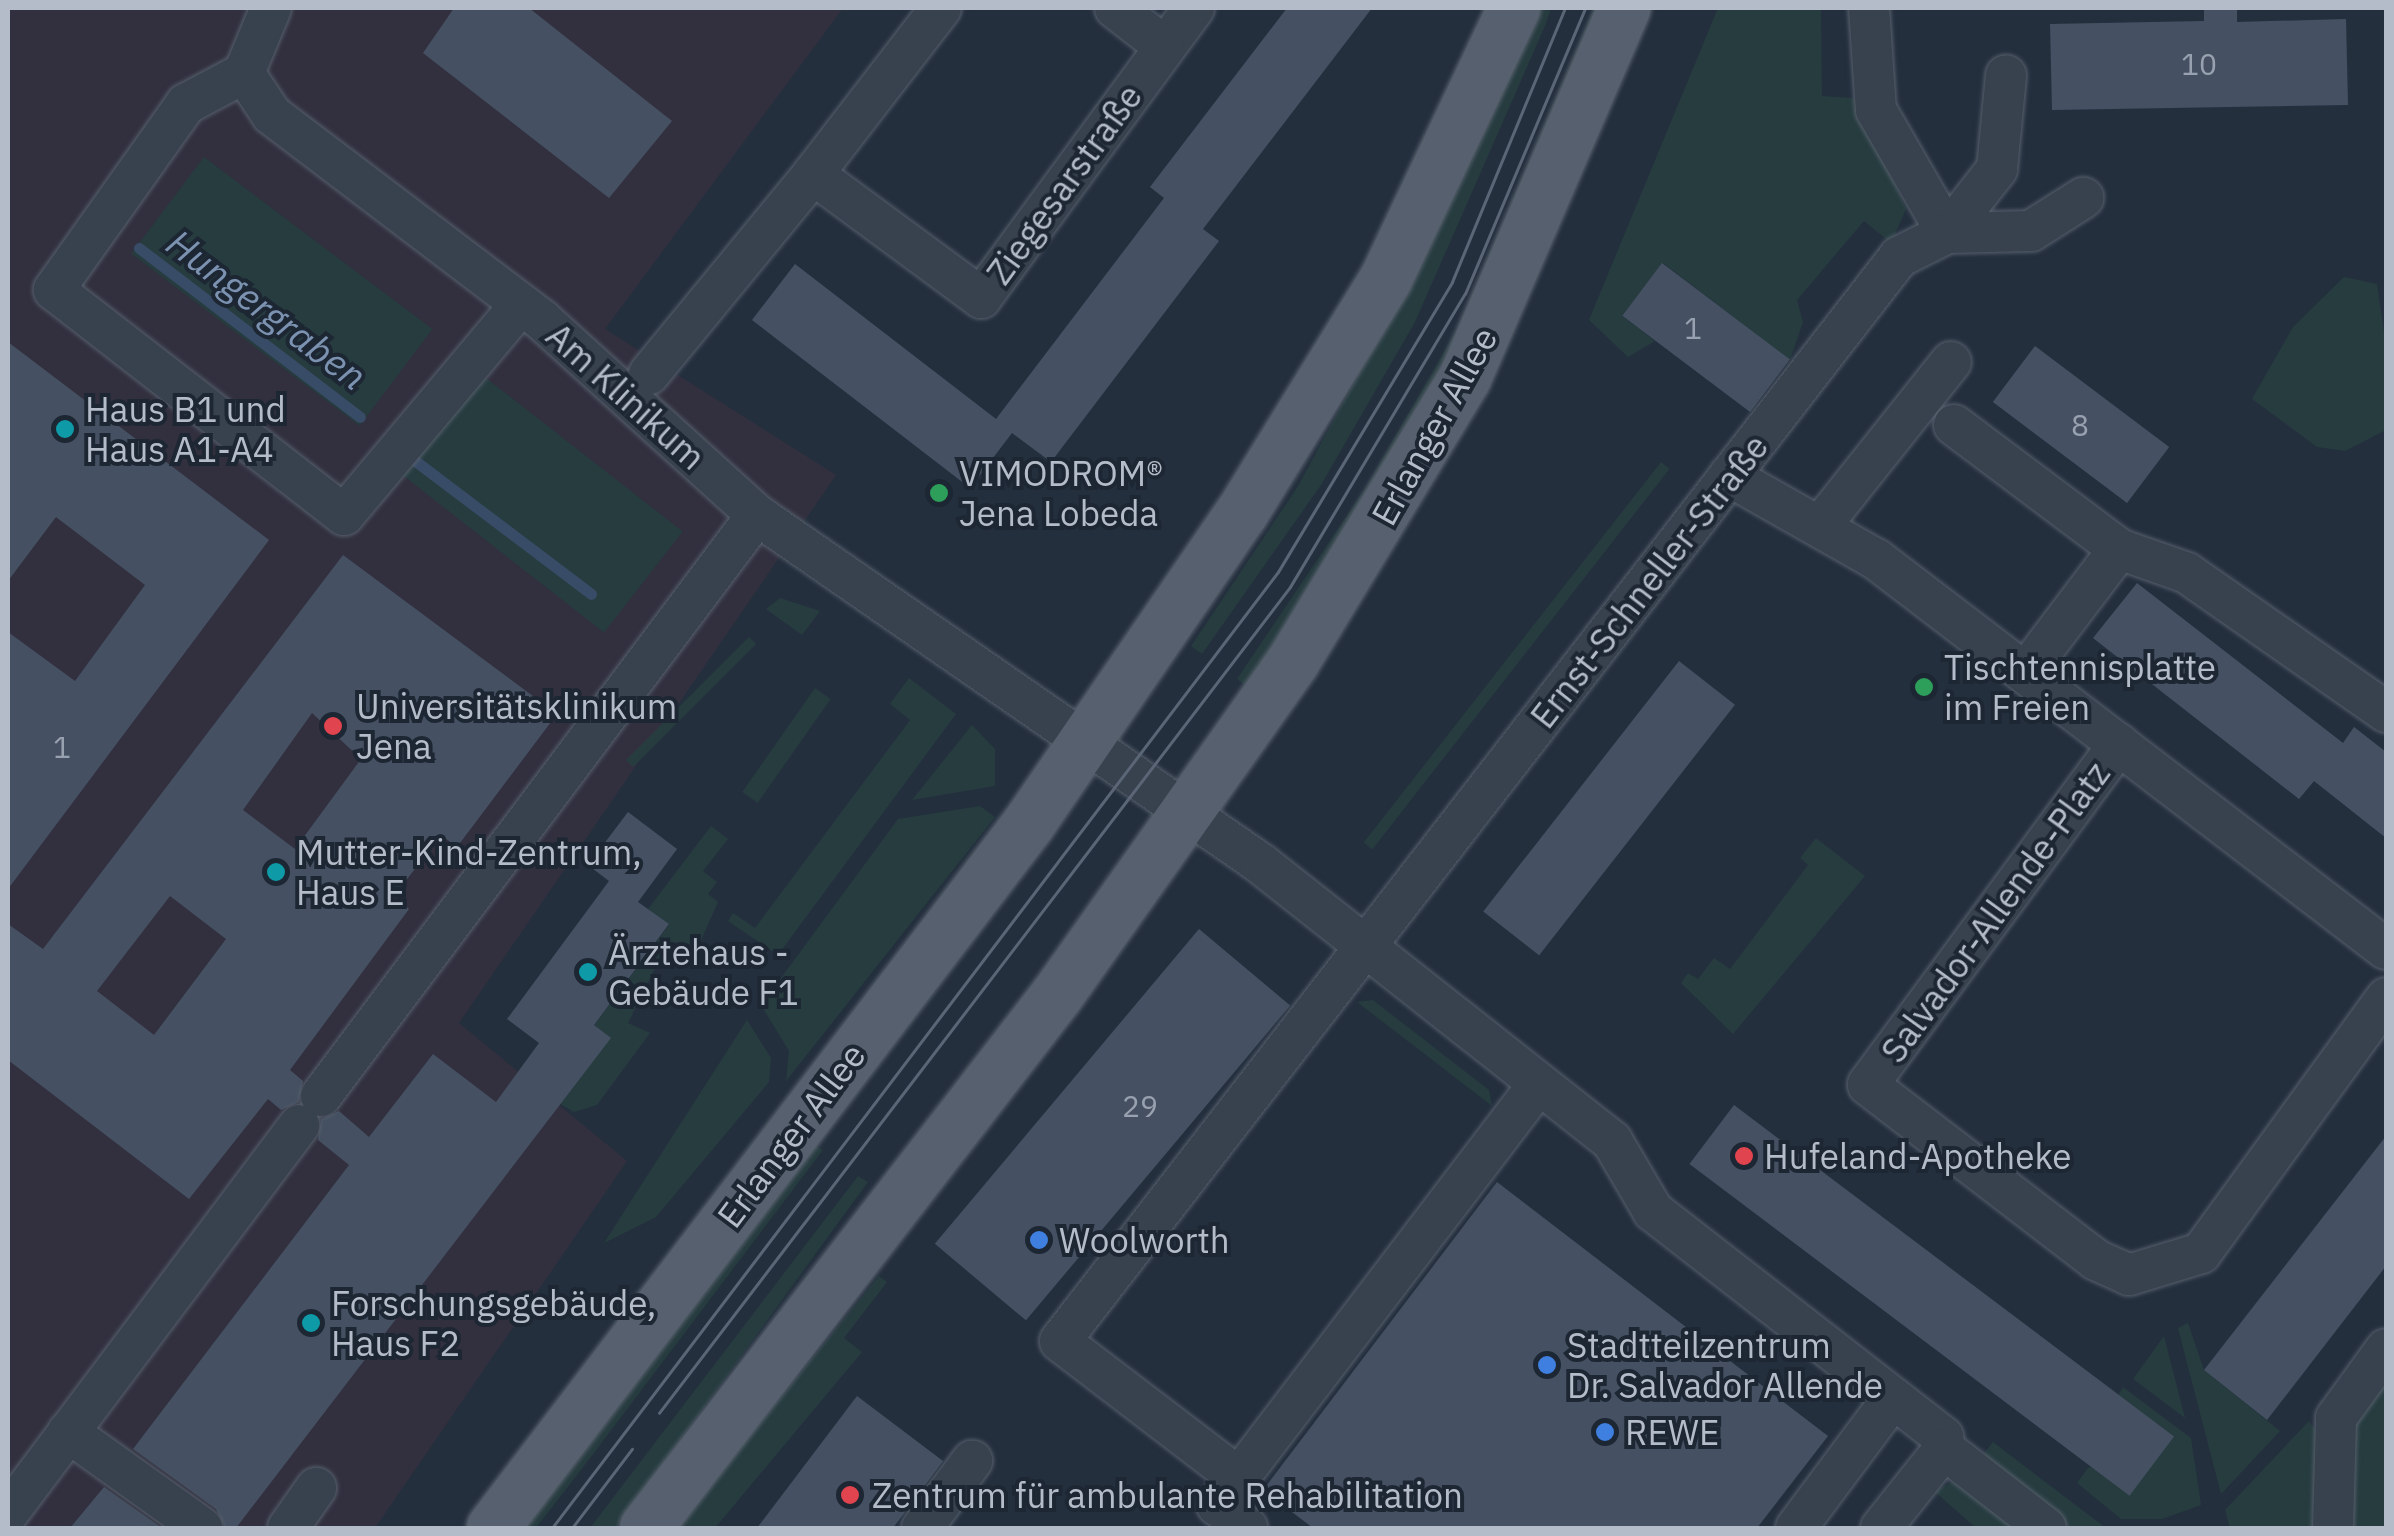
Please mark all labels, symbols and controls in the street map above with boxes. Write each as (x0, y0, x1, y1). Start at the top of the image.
house number: 10 (2181, 46, 2217, 82)
street label: Ziegesarstraße (978, 76, 1150, 292)
water label: Hungergraben (158, 219, 376, 399)
house number: 1 (1684, 310, 1702, 346)
street label: Am Klinikum (538, 314, 714, 478)
street label: Erlanger Allee (1362, 320, 1506, 532)
place label: Haus B1 und Haus A1-A4 (85, 388, 286, 470)
house number: 8 (2071, 407, 2089, 443)
marker: Haus B1 und Haus A1-A4 (54, 418, 76, 440)
street label: Ernst-Schneller-Straße (1521, 426, 1777, 736)
place label: VIMODROM® Jena Lobeda (959, 452, 1163, 534)
marker: VIMODROM® Jena Lobeda (928, 482, 950, 504)
place label: Tischtennisplatte im Freien (1944, 646, 2216, 728)
marker: Tischtennisplatte im Freien (1913, 676, 1935, 698)
place label: Universitätsklinikum Jena (356, 685, 677, 767)
marker: Universitätsklinikum Jena (320, 713, 346, 739)
house number: 1 (53, 729, 71, 765)
street label: Salvador-Allende-Platz (1872, 754, 2118, 1070)
place label: Mutter-Kind-Zentrum, Haus E (296, 831, 642, 913)
marker: Mutter-Kind-Zentrum, Haus E (265, 861, 287, 883)
place label: Ärztehaus - Gebäude F1 (608, 931, 799, 1013)
marker: Ärztehaus - Gebäude F1 (577, 961, 599, 983)
street label: Erlanger Allee (708, 1035, 874, 1235)
house number: 29 (1122, 1088, 1158, 1124)
place label: Hufeland-Apotheke (1764, 1135, 2071, 1177)
marker: Hufeland-Apotheke (1733, 1145, 1755, 1167)
place label: Woolworth (1059, 1219, 1230, 1261)
marker: Woolworth (1028, 1229, 1050, 1251)
place label: Forschungsgebäude, Haus F2 (331, 1282, 656, 1364)
marker: Forschungsgebäude, Haus F2 (300, 1312, 322, 1334)
place label: Stadtteilzentrum Dr. Salvador Allende (1567, 1324, 1883, 1406)
marker: Stadtteilzentrum Dr. Salvador Allende (1536, 1354, 1558, 1376)
place label: REWE (1625, 1411, 1719, 1453)
marker: REWE (1594, 1421, 1616, 1443)
place label: Zentrum für ambulante Rehabilitation (872, 1474, 1463, 1516)
marker: Zentrum für ambulante Rehabilitation (837, 1482, 863, 1508)

